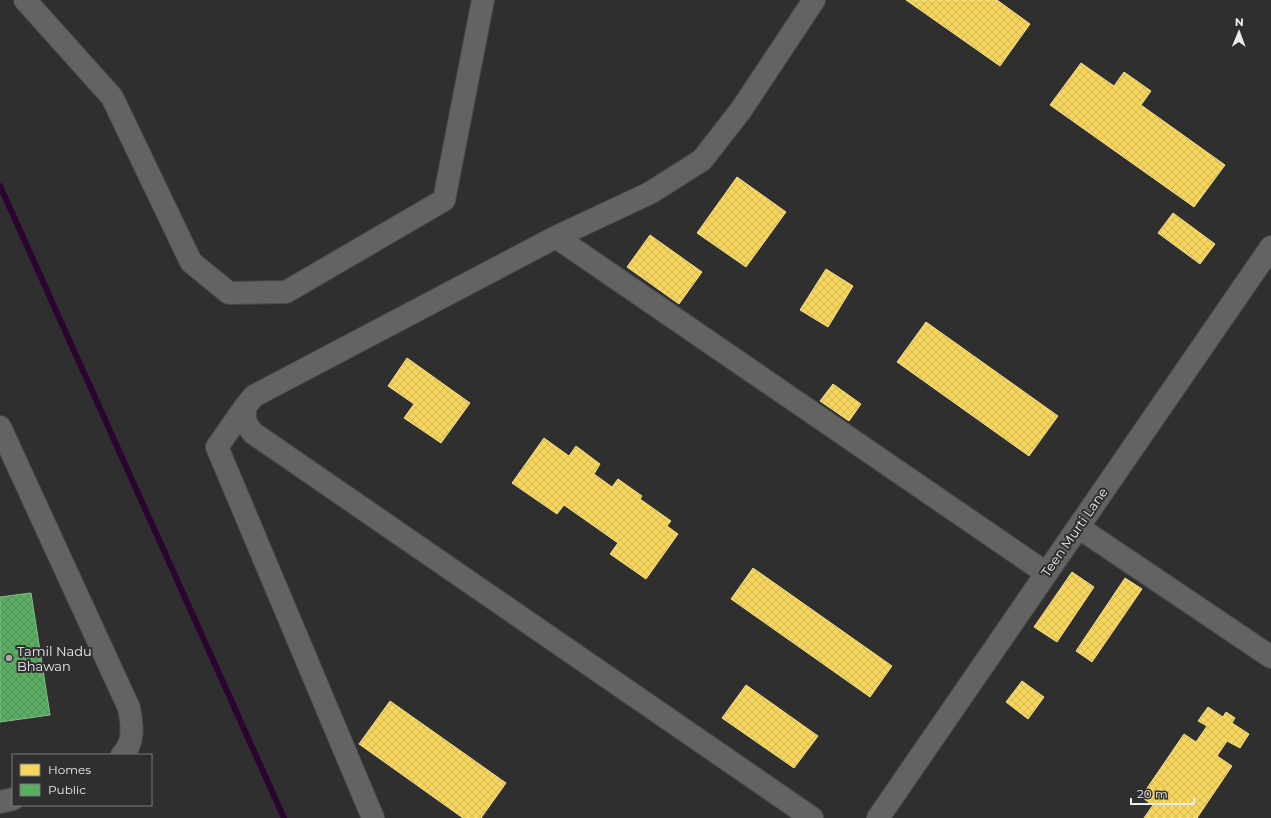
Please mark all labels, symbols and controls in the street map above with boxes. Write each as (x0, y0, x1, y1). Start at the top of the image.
north arrow (1219, 12, 1259, 52)
text: N (1235, 15, 1244, 29)
street label: Teen Murti Lane (1037, 484, 1111, 580)
place label: Tamil Nadu Bhawan (17, 643, 92, 674)
marker: Tamil Nadu Bhawan (4, 653, 14, 663)
legend (12, 754, 152, 806)
text: Homes (48, 762, 91, 777)
scale bar (1131, 780, 1194, 806)
text: Public (48, 782, 86, 797)
text: 20 m (1137, 786, 1168, 801)

